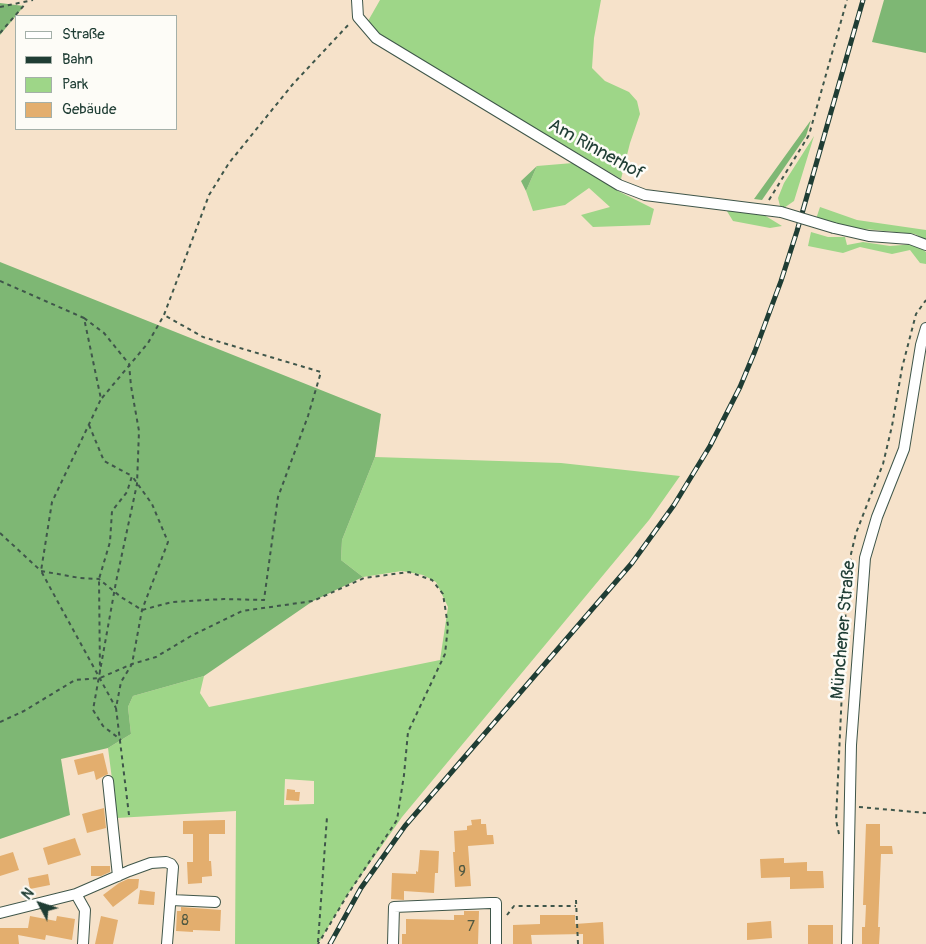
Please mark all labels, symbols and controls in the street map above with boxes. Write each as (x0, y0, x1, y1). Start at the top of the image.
legend (15, 15, 178, 130)
text: Straße (62, 25, 105, 44)
text: Bahn (62, 50, 93, 69)
text: Park (62, 75, 88, 94)
text: Gebäude (62, 100, 116, 119)
street label: Am Rinnerhof (545, 115, 647, 185)
street label: Münchener Straße (827, 560, 861, 700)
house number: 9 (458, 863, 466, 881)
north arrow (15, 879, 65, 929)
text: N (19, 885, 38, 903)
house number: 8 (181, 912, 189, 930)
house number: 7 (467, 918, 475, 936)

